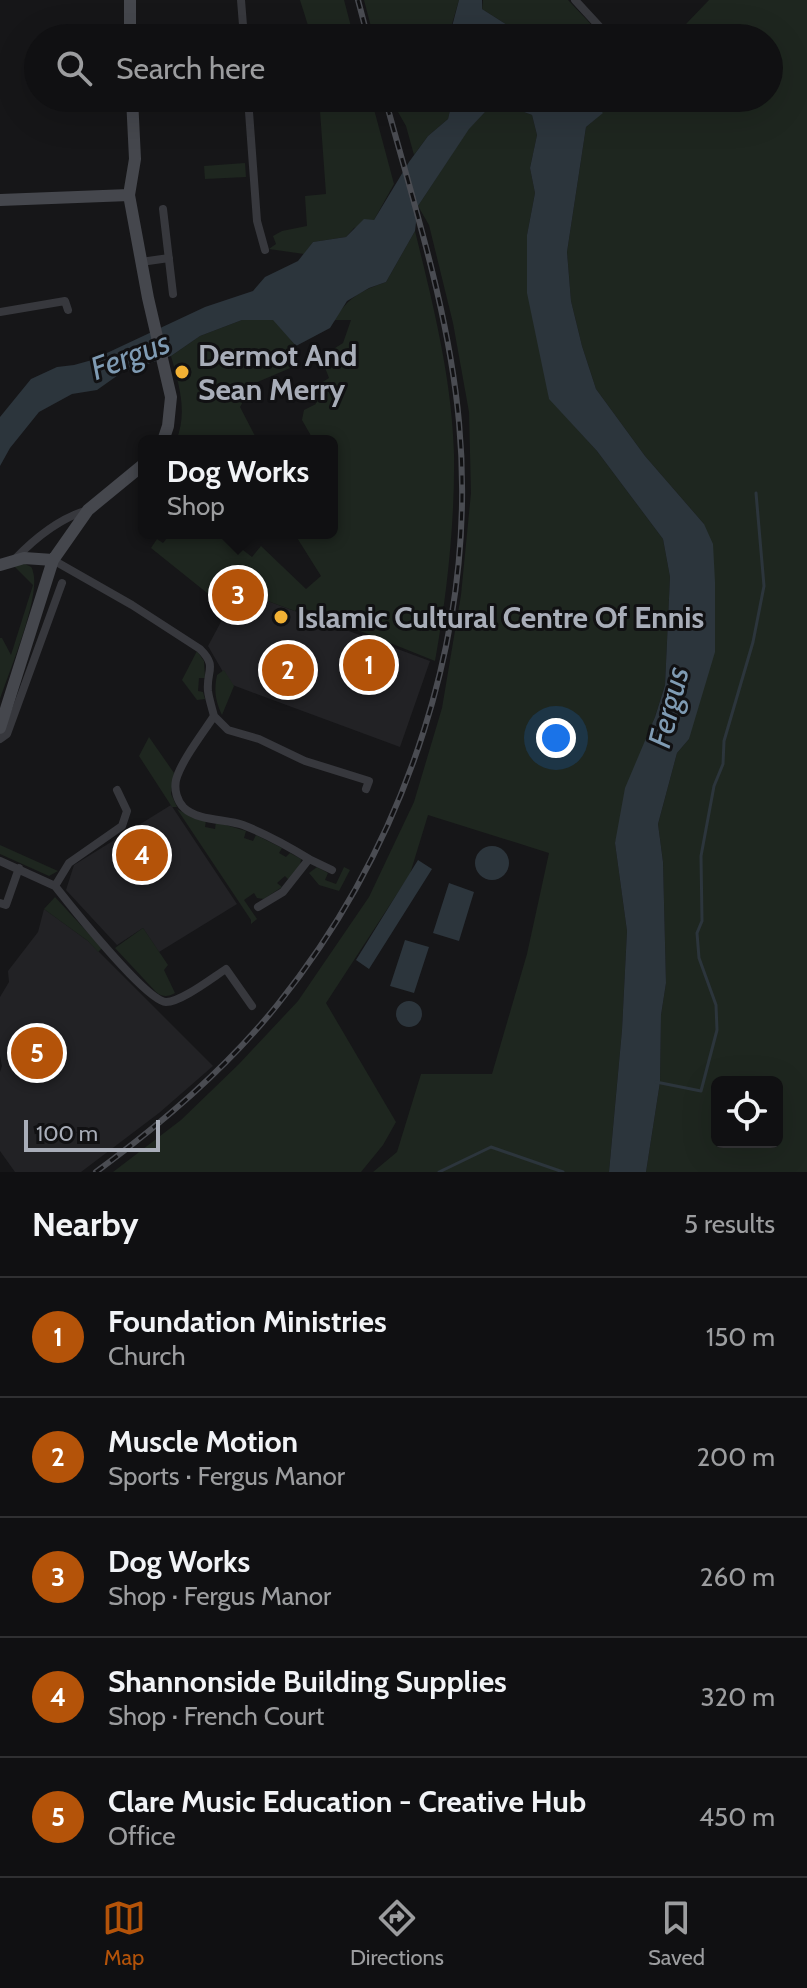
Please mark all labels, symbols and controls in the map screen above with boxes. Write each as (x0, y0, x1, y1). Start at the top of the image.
search box (24, 24, 783, 112)
icon: search (52, 46, 96, 90)
text: Search here (116, 50, 265, 87)
water label: Fergus (85, 322, 175, 388)
place label: Dermot And Sean Merry (198, 337, 357, 408)
marker: Dermot And Sean Merry (173, 363, 191, 381)
popup (138, 435, 338, 539)
text: Dog Works (167, 453, 309, 490)
text: Shop (167, 490, 225, 522)
pin: 3 (212, 565, 264, 625)
place label: Islamic Cultural Centre Of Ennis (297, 599, 704, 636)
marker: Islamic Cultural Centre Of Ennis (272, 608, 290, 626)
pin: 1 (343, 635, 395, 695)
pin: 2 (262, 640, 314, 700)
water label: Fergus (639, 662, 697, 752)
your location (536, 718, 576, 758)
pin: 4 (116, 825, 168, 885)
pin: 5 (11, 1023, 63, 1083)
map controls (711, 1076, 783, 1148)
button: locate (711, 1076, 783, 1148)
scale bar (24, 1116, 160, 1152)
text: 100 m (36, 1120, 98, 1147)
text: Nearby (32, 1203, 139, 1245)
text: 5 results (684, 1208, 775, 1240)
text: Foundation Ministries (108, 1303, 387, 1340)
text: 1 (53, 1321, 63, 1353)
text: 150 m (706, 1321, 775, 1353)
text: Church (108, 1340, 186, 1372)
text: Muscle Motion (108, 1423, 298, 1460)
text: 2 (51, 1441, 65, 1473)
text: 200 m (696, 1441, 775, 1473)
text: Sports · Fergus Manor (108, 1460, 345, 1492)
text: Dog Works (108, 1543, 250, 1580)
text: 3 (51, 1561, 65, 1593)
text: 260 m (700, 1561, 775, 1593)
text: Shop · Fergus Manor (108, 1580, 331, 1612)
text: Shannonside Building Supplies (108, 1663, 507, 1700)
text: 4 (50, 1681, 66, 1713)
text: 320 m (701, 1681, 775, 1713)
text: Shop · French Court (108, 1700, 324, 1732)
text: Clare Music Education - Creative Hub (108, 1783, 586, 1820)
text: 5 (51, 1801, 65, 1833)
text: 450 m (699, 1801, 775, 1833)
text: Office (108, 1820, 176, 1852)
tab: Map (102, 1896, 146, 1971)
tab: Directions (350, 1896, 444, 1971)
tab: Saved (648, 1896, 705, 1971)

